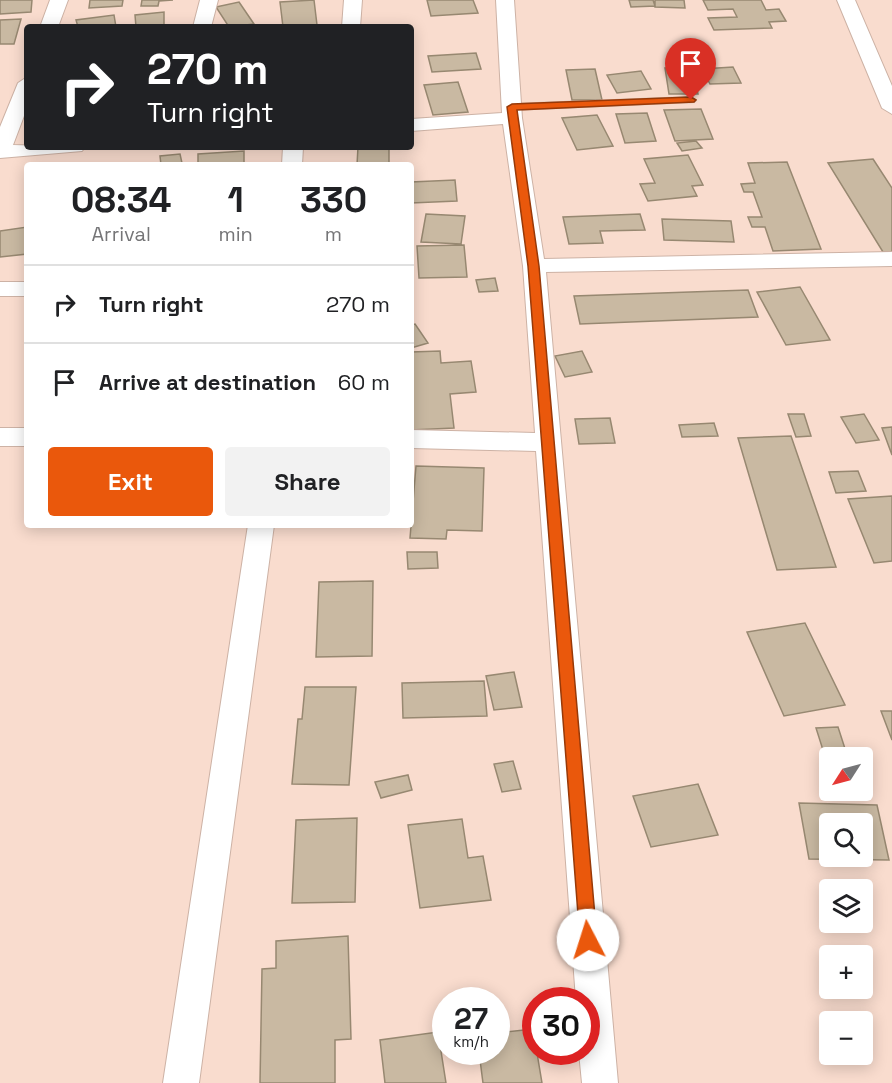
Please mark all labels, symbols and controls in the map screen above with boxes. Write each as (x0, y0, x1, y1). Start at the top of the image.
pin (665, 38, 716, 100)
text: 270 m (147, 43, 268, 96)
icon: arrive (674, 47, 707, 80)
icon: right (48, 48, 126, 126)
text: Turn right (147, 95, 274, 130)
text: 08:34 (71, 177, 171, 223)
text: 1 (228, 177, 244, 223)
text: 330 (300, 177, 367, 223)
text: Arrival (92, 221, 151, 247)
text: min (218, 221, 253, 247)
text: m (325, 221, 342, 247)
icon: right (48, 288, 81, 321)
text: Turn right (99, 290, 204, 318)
text: 270 m (326, 290, 390, 318)
icon: arrive (48, 366, 81, 399)
text: Arrive at destination (99, 368, 316, 396)
text: 60 m (338, 368, 390, 396)
button: Exit (48, 447, 213, 516)
button: Share (225, 447, 390, 516)
north arrow (819, 747, 873, 801)
map controls (819, 747, 873, 1065)
button: search (819, 813, 873, 867)
button: layers (819, 879, 873, 933)
position arrow (556, 908, 620, 972)
button: + (819, 945, 873, 999)
speed limit sign: 30 (522, 987, 600, 1065)
text: 27 (454, 999, 488, 1038)
button: − (819, 1011, 873, 1065)
text: km/h (453, 1032, 489, 1051)

